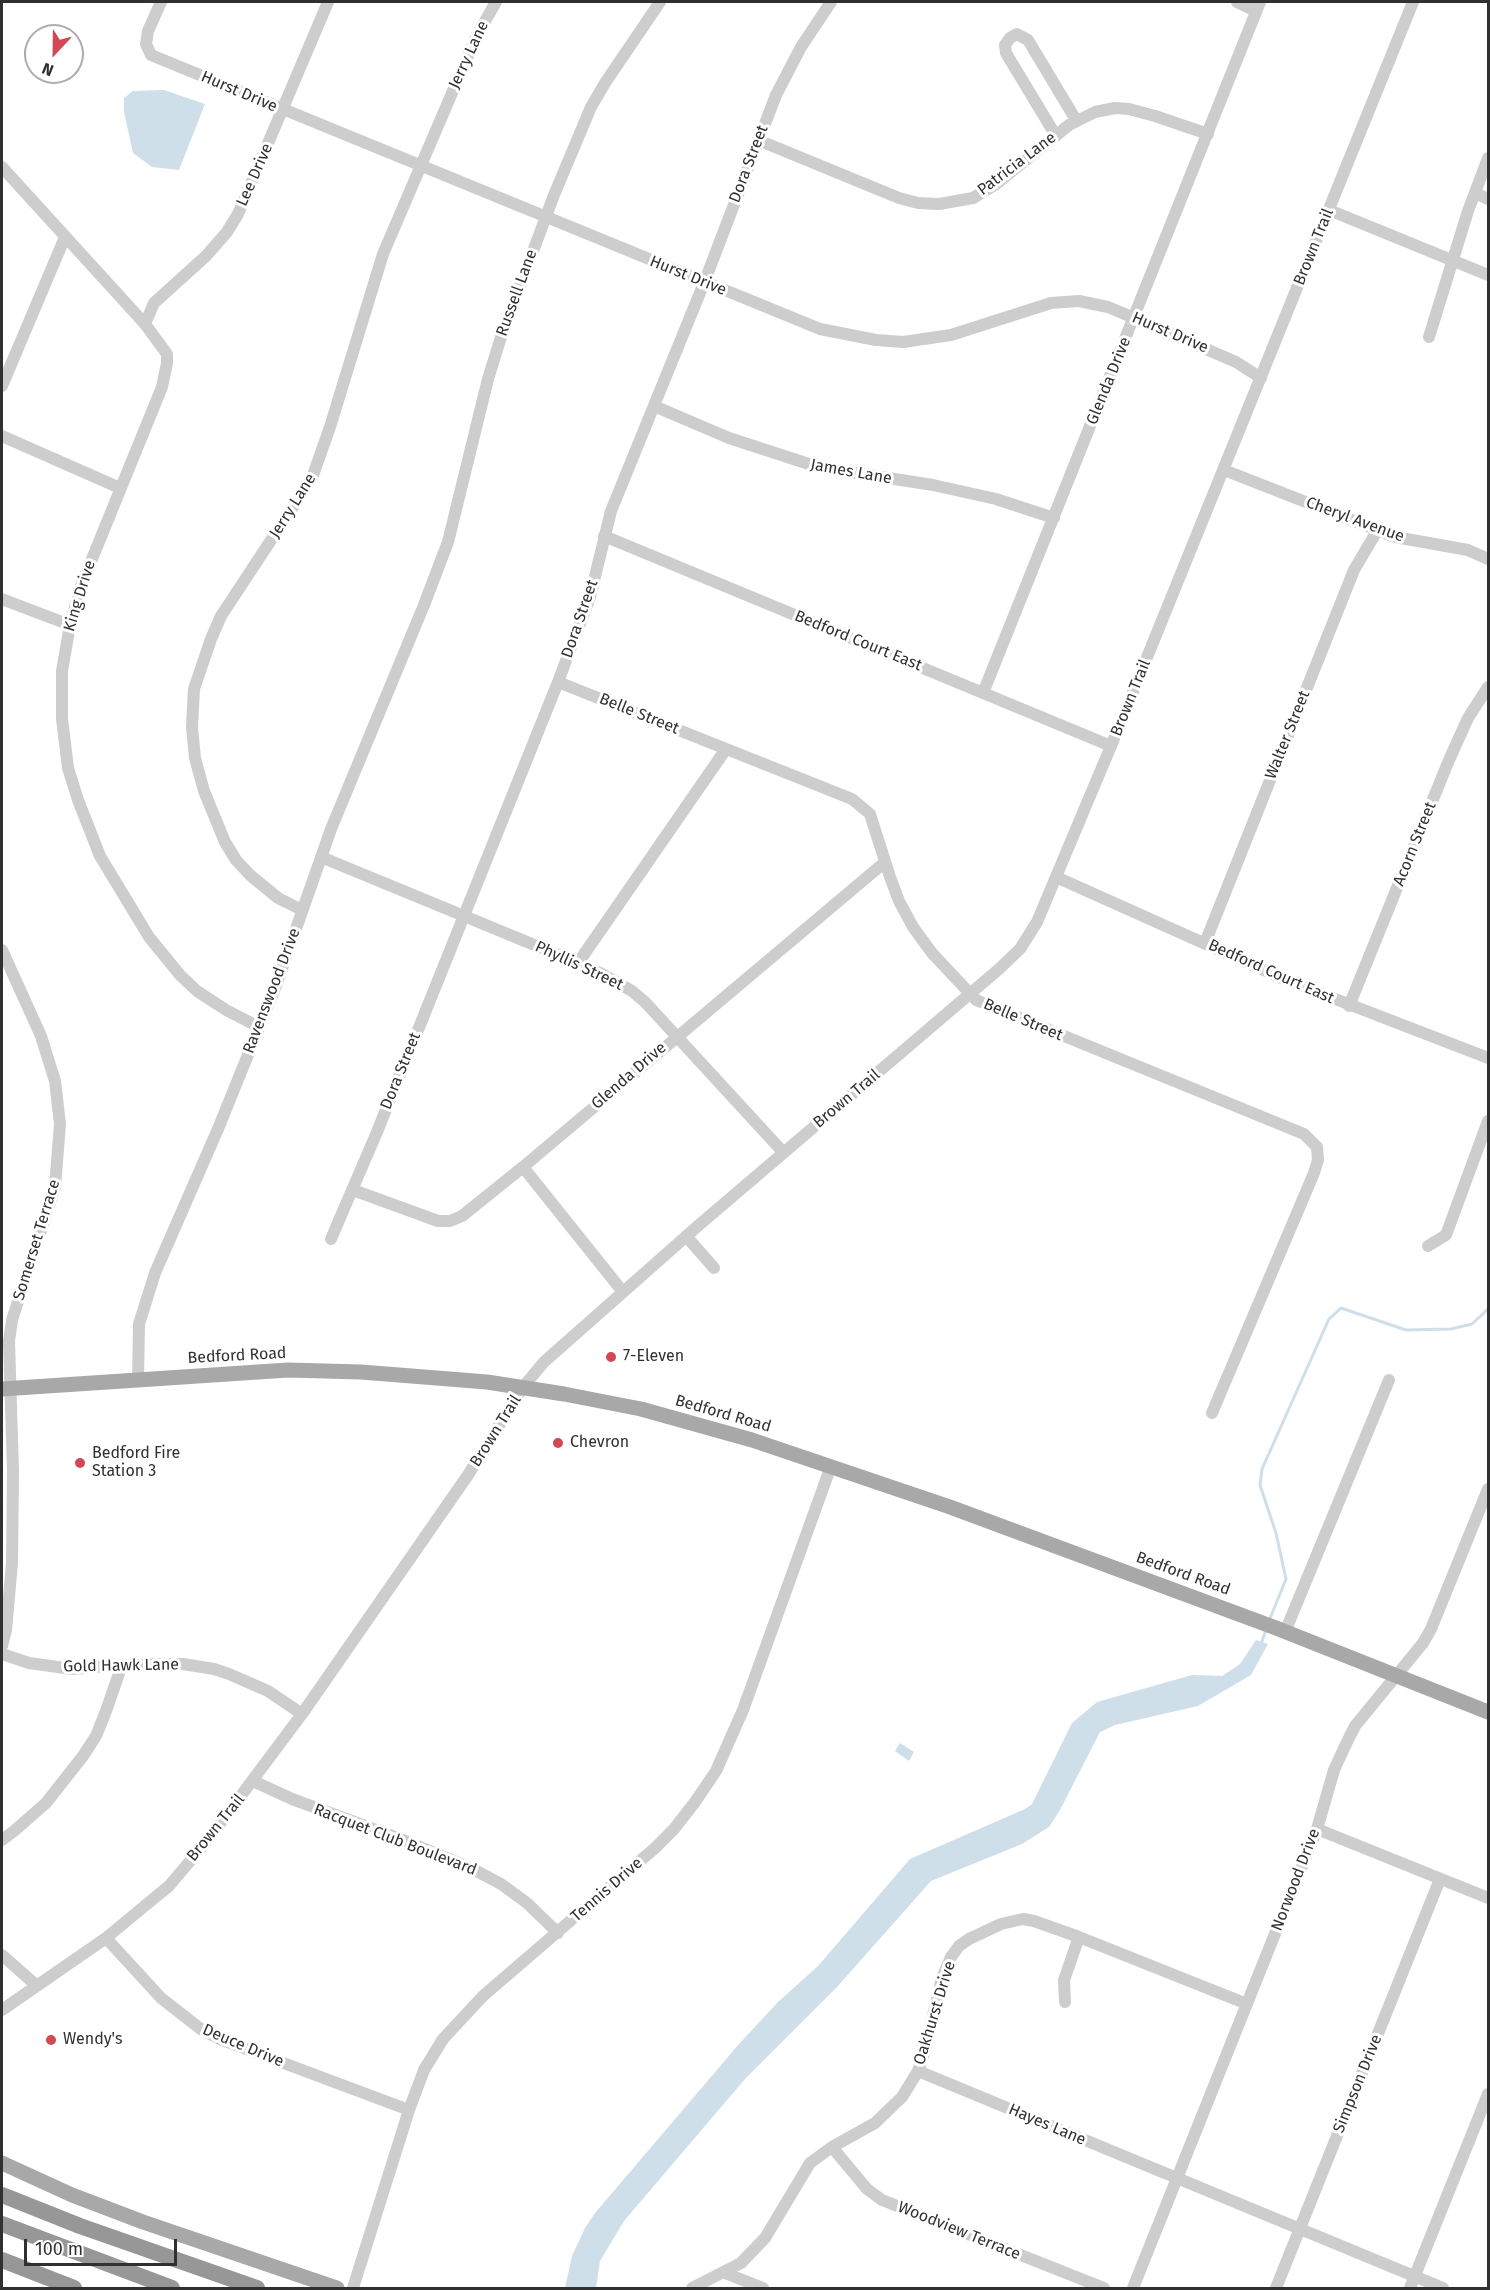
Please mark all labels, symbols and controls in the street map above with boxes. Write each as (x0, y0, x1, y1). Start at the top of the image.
street label: Jerry Lane (445, 18, 493, 92)
north arrow (24, 24, 84, 84)
text: N (39, 59, 56, 80)
street label: Hurst Drive (198, 67, 280, 117)
street label: Dora Street (725, 122, 773, 206)
street label: Patricia Lane (974, 128, 1060, 200)
street label: Lee Drive (233, 141, 277, 209)
street label: Brown Trail (1290, 206, 1338, 288)
street label: Russell Lane (492, 247, 542, 339)
street label: Hurst Drive (647, 252, 729, 300)
street label: Hurst Drive (1129, 308, 1211, 358)
street label: Glenda Drive (1083, 334, 1135, 428)
street label: James Lane (809, 455, 893, 489)
street label: Jerry Lane (266, 470, 320, 542)
street label: Cheryl Avenue (1303, 493, 1407, 547)
street label: King Drive (60, 558, 100, 634)
street label: Dora Street (558, 577, 602, 661)
street label: Bedford Court East (791, 607, 925, 675)
street label: Brown Trail (1107, 657, 1155, 739)
street label: Walter Street (1261, 688, 1315, 782)
street label: Belle Street (596, 689, 682, 739)
street label: Acorn Street (1389, 799, 1441, 889)
street label: Ravenswood Drive (239, 926, 305, 1056)
street label: Bedford Court East (1205, 936, 1337, 1008)
street label: Phyllis Street (532, 937, 626, 995)
street label: Belle Street (981, 995, 1065, 1045)
street label: Dora Street (377, 1030, 425, 1112)
street label: Glenda Drive (588, 1038, 670, 1114)
street label: Brown Trail (810, 1066, 884, 1132)
street label: Somerset Terrace (10, 1177, 64, 1303)
street label: Bedford Road (187, 1344, 287, 1368)
place label: 7-Eleven (623, 1347, 684, 1367)
marker: 7-Eleven (604, 1350, 618, 1364)
street label: Brown Trail (466, 1391, 526, 1471)
street label: Bedford Road (673, 1391, 773, 1437)
place label: Chevron (570, 1433, 629, 1453)
marker: Chevron (551, 1436, 565, 1450)
place label: Bedford Fire Station 3 (92, 1444, 180, 1482)
marker: Bedford Fire Station 3 (73, 1456, 87, 1470)
street label: Bedford Road (1133, 1548, 1233, 1600)
street label: Gold Hawk Lane (63, 1655, 179, 1677)
street label: Brown Trail (183, 1790, 249, 1866)
street label: Racquet Club Boulevard (311, 1800, 479, 1880)
street label: Norwood Drive (1268, 1826, 1324, 1934)
street label: Tennis Drive (567, 1854, 647, 1926)
street label: Oakhurst Drive (910, 1959, 960, 2067)
street label: Deuce Drive (200, 2020, 286, 2072)
place label: Wendy's (63, 2030, 122, 2050)
street label: Simpson Drive (1330, 2032, 1386, 2136)
marker: Wendy's (44, 2033, 58, 2047)
street label: Hayes Lane (1005, 2100, 1089, 2150)
street label: Woodview Terrace (895, 2198, 1023, 2264)
scale bar (27, 2227, 180, 2265)
text: 100 m (35, 2238, 83, 2260)

